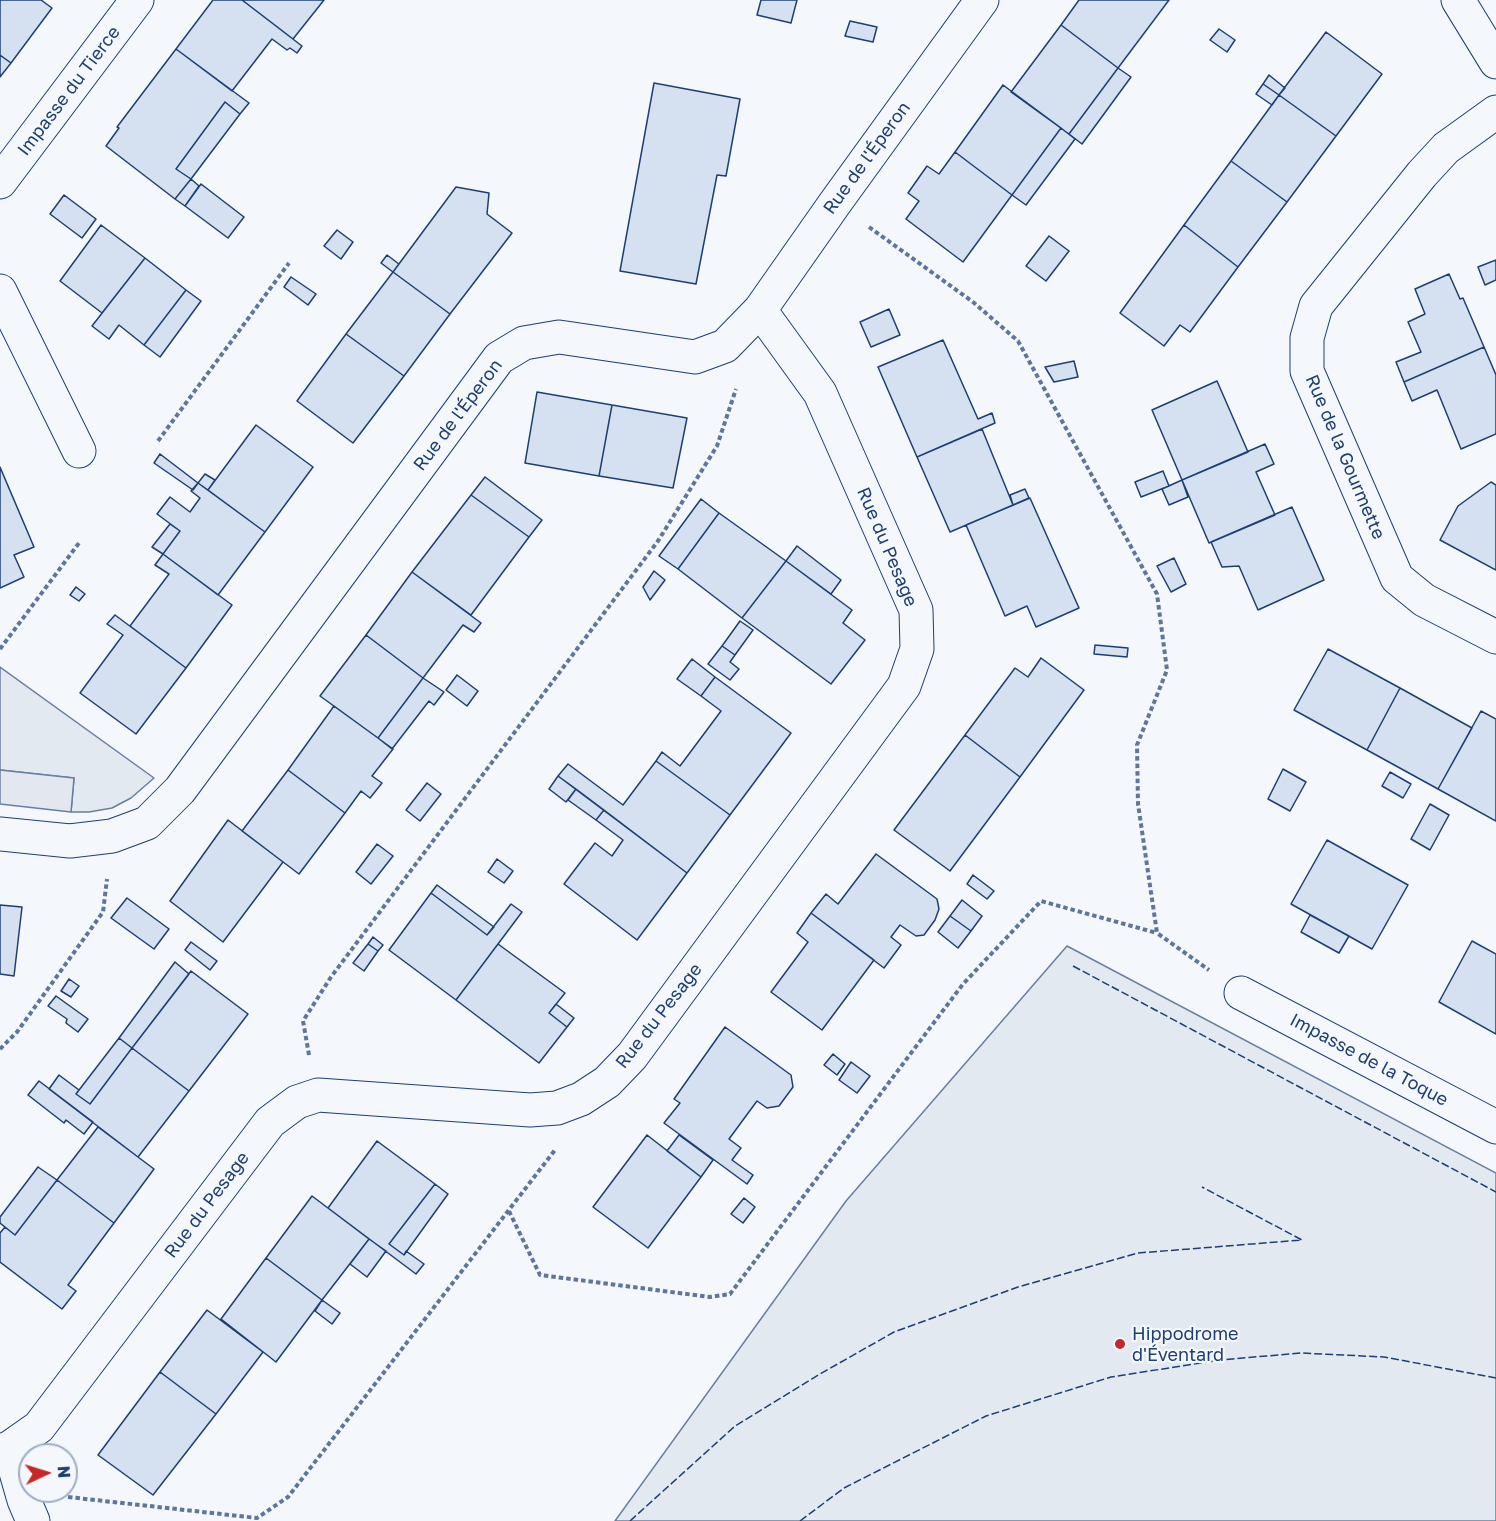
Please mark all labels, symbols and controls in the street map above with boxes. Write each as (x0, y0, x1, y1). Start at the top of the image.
street label: Impasse du Tierce (13, 22, 125, 160)
street label: Rue de l'Éperon (819, 97, 915, 219)
street label: Rue de l'Éperon (409, 355, 507, 475)
street label: Rue de la Gourmette (1301, 372, 1389, 542)
street label: Rue du Pesage (852, 484, 922, 610)
street label: Rue du Pesage (611, 959, 707, 1073)
street label: Impasse de la Toque (1286, 1009, 1452, 1111)
street label: Rue du Pesage (160, 1148, 254, 1262)
place label: Hippodrome d'Éventard (1132, 1323, 1239, 1366)
marker: Hippodrome d'Éventard (1113, 1337, 1127, 1351)
north arrow (18, 1443, 78, 1503)
text: N (54, 1465, 74, 1479)

